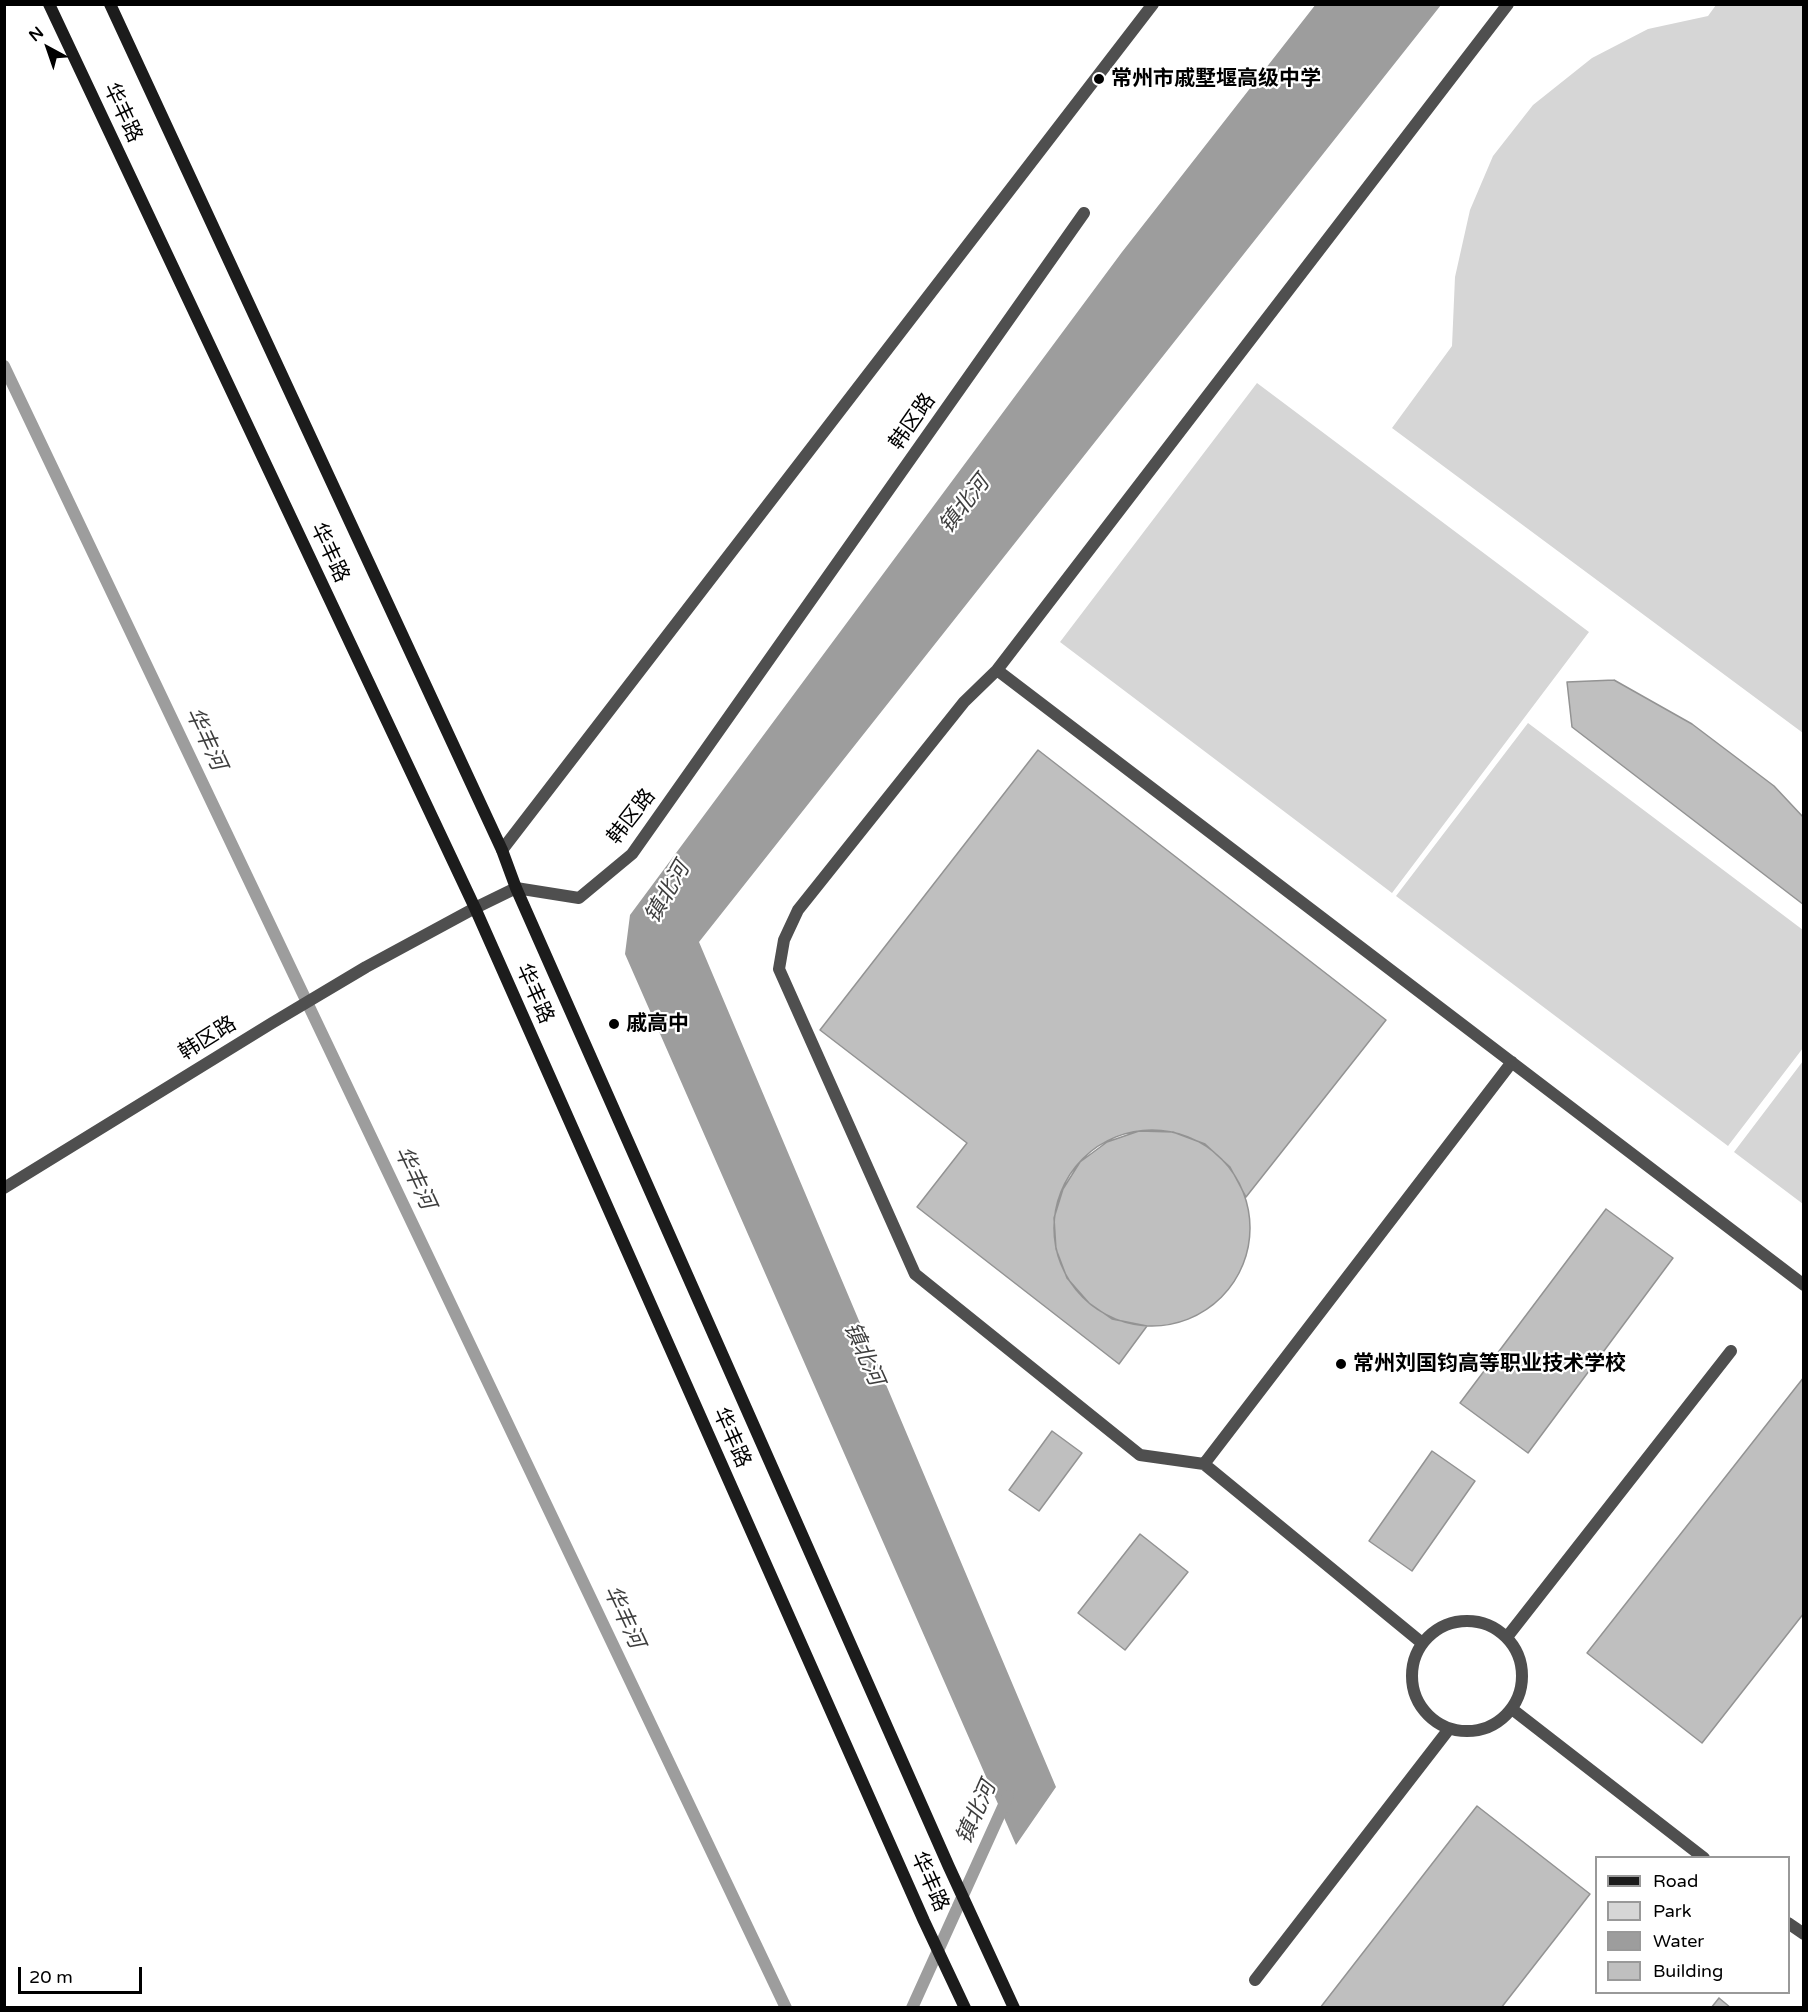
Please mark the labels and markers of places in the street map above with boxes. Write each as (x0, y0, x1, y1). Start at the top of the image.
place label: 常州市戚墅堰高级中学 (1111, 66, 1321, 92)
marker: 常州市戚墅堰高级中学 (1092, 72, 1106, 86)
place label: 戚高中 (626, 1011, 689, 1037)
marker: 戚高中 (607, 1017, 621, 1031)
place label: 常州刘国钧高等职业技术学校 (1353, 1351, 1626, 1377)
marker: 常州刘国钧高等职业技术学校 (1334, 1357, 1348, 1371)

